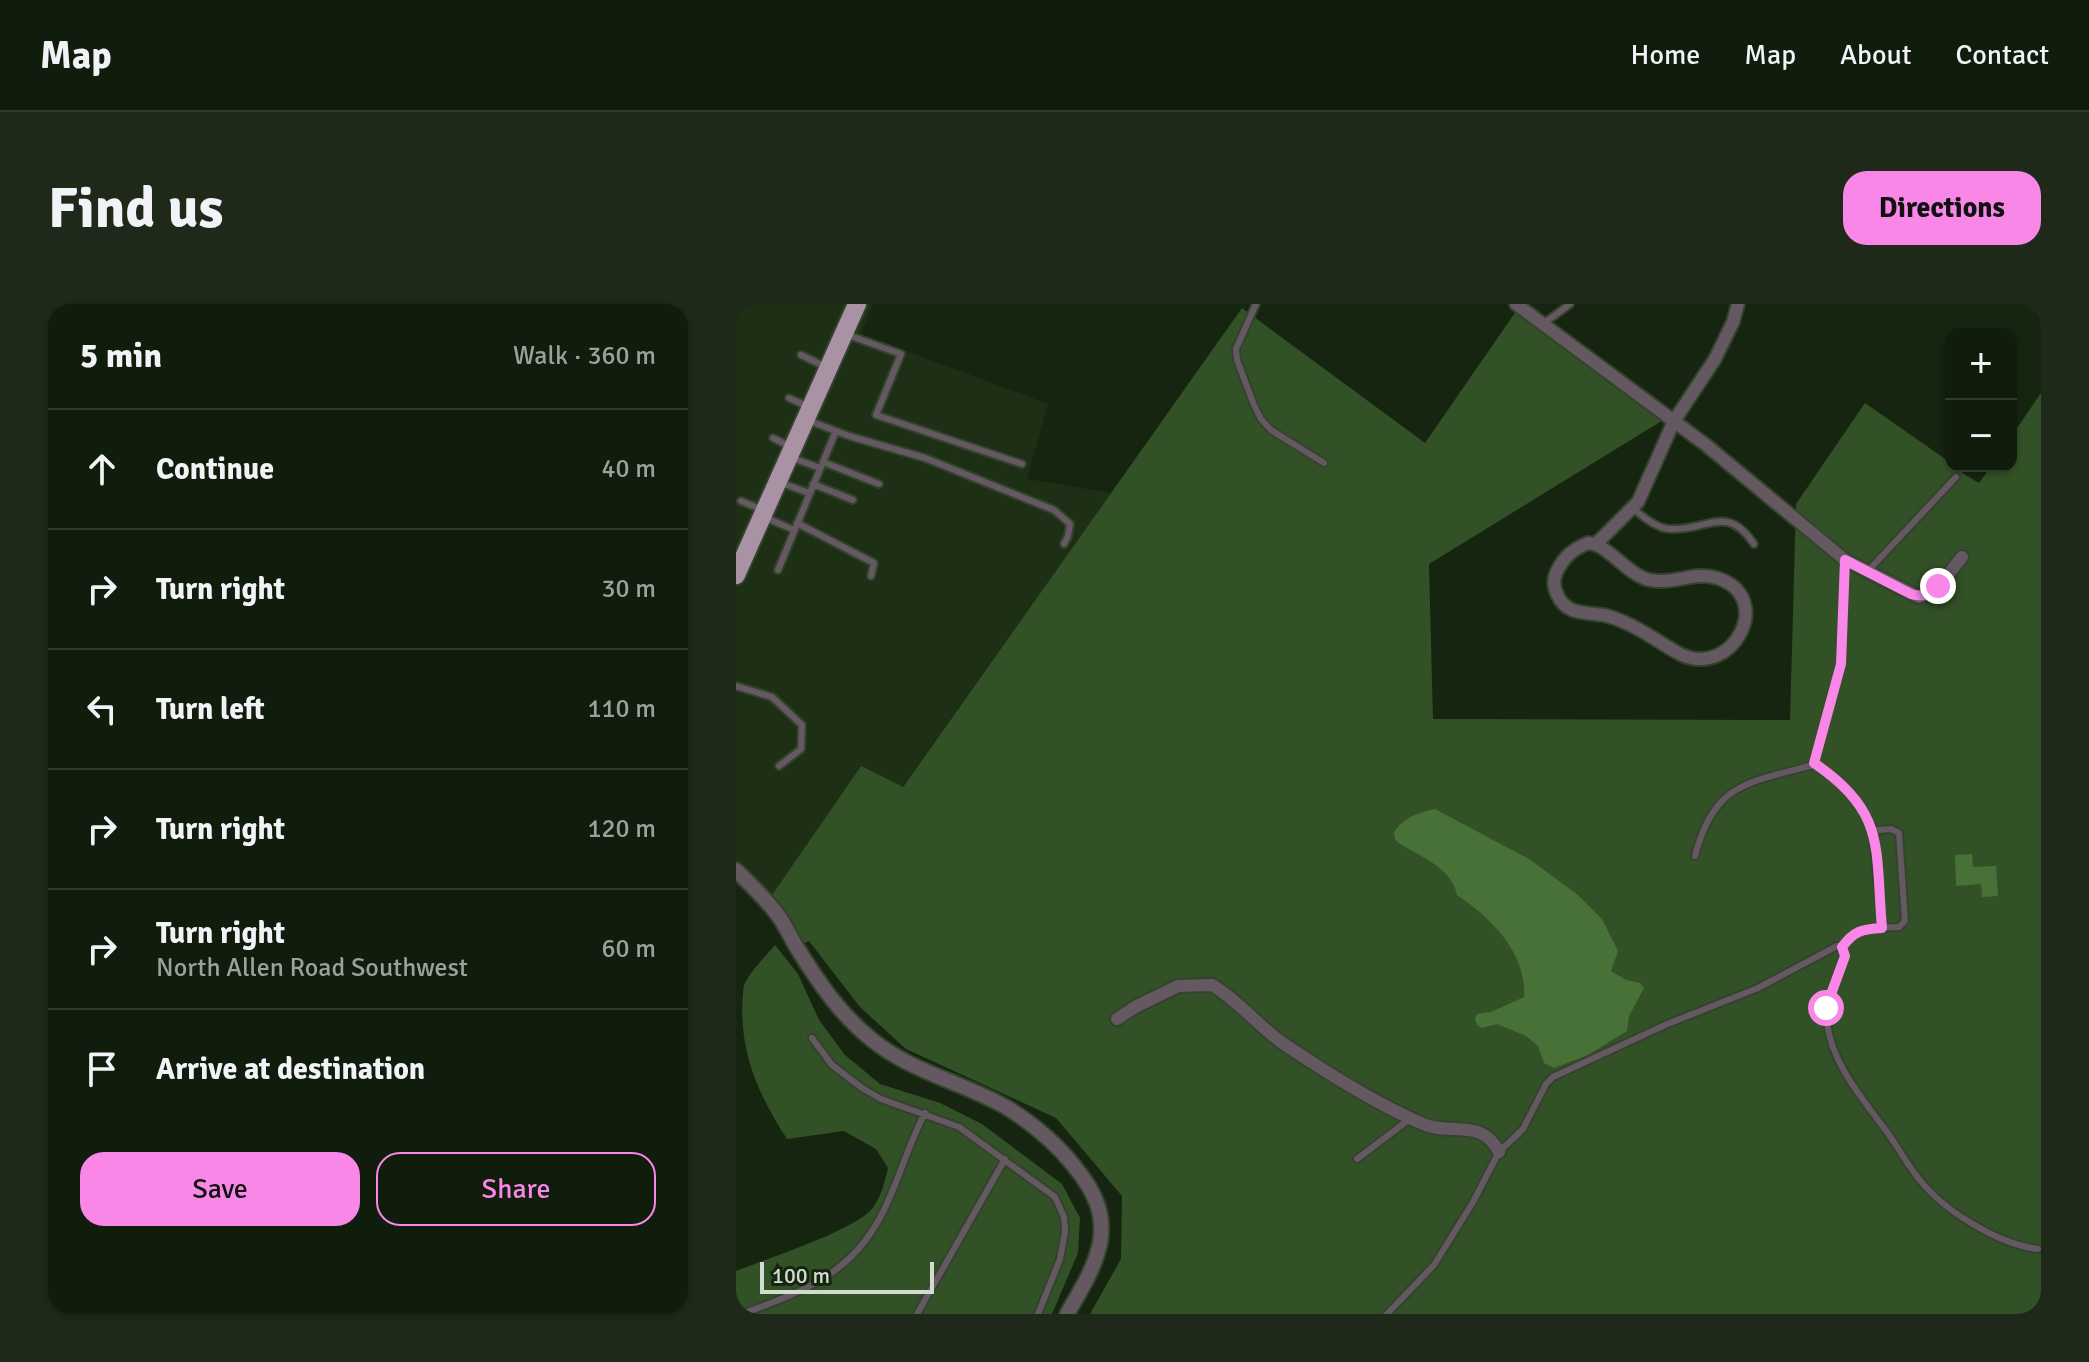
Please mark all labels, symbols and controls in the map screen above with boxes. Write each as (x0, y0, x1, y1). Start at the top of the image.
text: Map (40, 32, 112, 79)
text: Home (1631, 38, 1700, 72)
text: Map (1744, 38, 1796, 72)
text: About (1840, 38, 1912, 72)
text: Contact (1956, 38, 2049, 72)
button: Directions (1843, 171, 2041, 245)
text: Find us (48, 174, 223, 243)
map controls (1945, 328, 2017, 472)
button: + (1945, 328, 2017, 400)
text: 5 min (80, 335, 162, 377)
text: Walk · 360 m (513, 340, 656, 372)
button: − (1945, 400, 2017, 472)
icon: ahead (80, 447, 124, 491)
text: Continue (156, 451, 274, 488)
text: 40 m (601, 453, 656, 485)
icon: right (80, 567, 124, 611)
route end (1920, 568, 1956, 604)
text: Turn right (156, 571, 285, 608)
text: 30 m (601, 573, 656, 605)
icon: left (80, 687, 124, 731)
text: Turn left (156, 691, 265, 728)
text: 110 m (587, 693, 656, 725)
icon: right (80, 807, 124, 851)
text: Turn right (156, 811, 285, 848)
text: 120 m (587, 813, 656, 845)
text: Turn right (156, 915, 285, 952)
icon: right (80, 927, 124, 971)
text: 60 m (601, 933, 656, 965)
text: North Allen Road Southwest (156, 952, 468, 984)
route start (1808, 990, 1844, 1026)
icon: arrive (80, 1047, 124, 1091)
text: Arrive at destination (156, 1051, 425, 1088)
button: Save (80, 1152, 360, 1226)
button: Share (376, 1152, 656, 1226)
scale bar (760, 1258, 934, 1294)
text: 100 m (772, 1262, 830, 1289)

